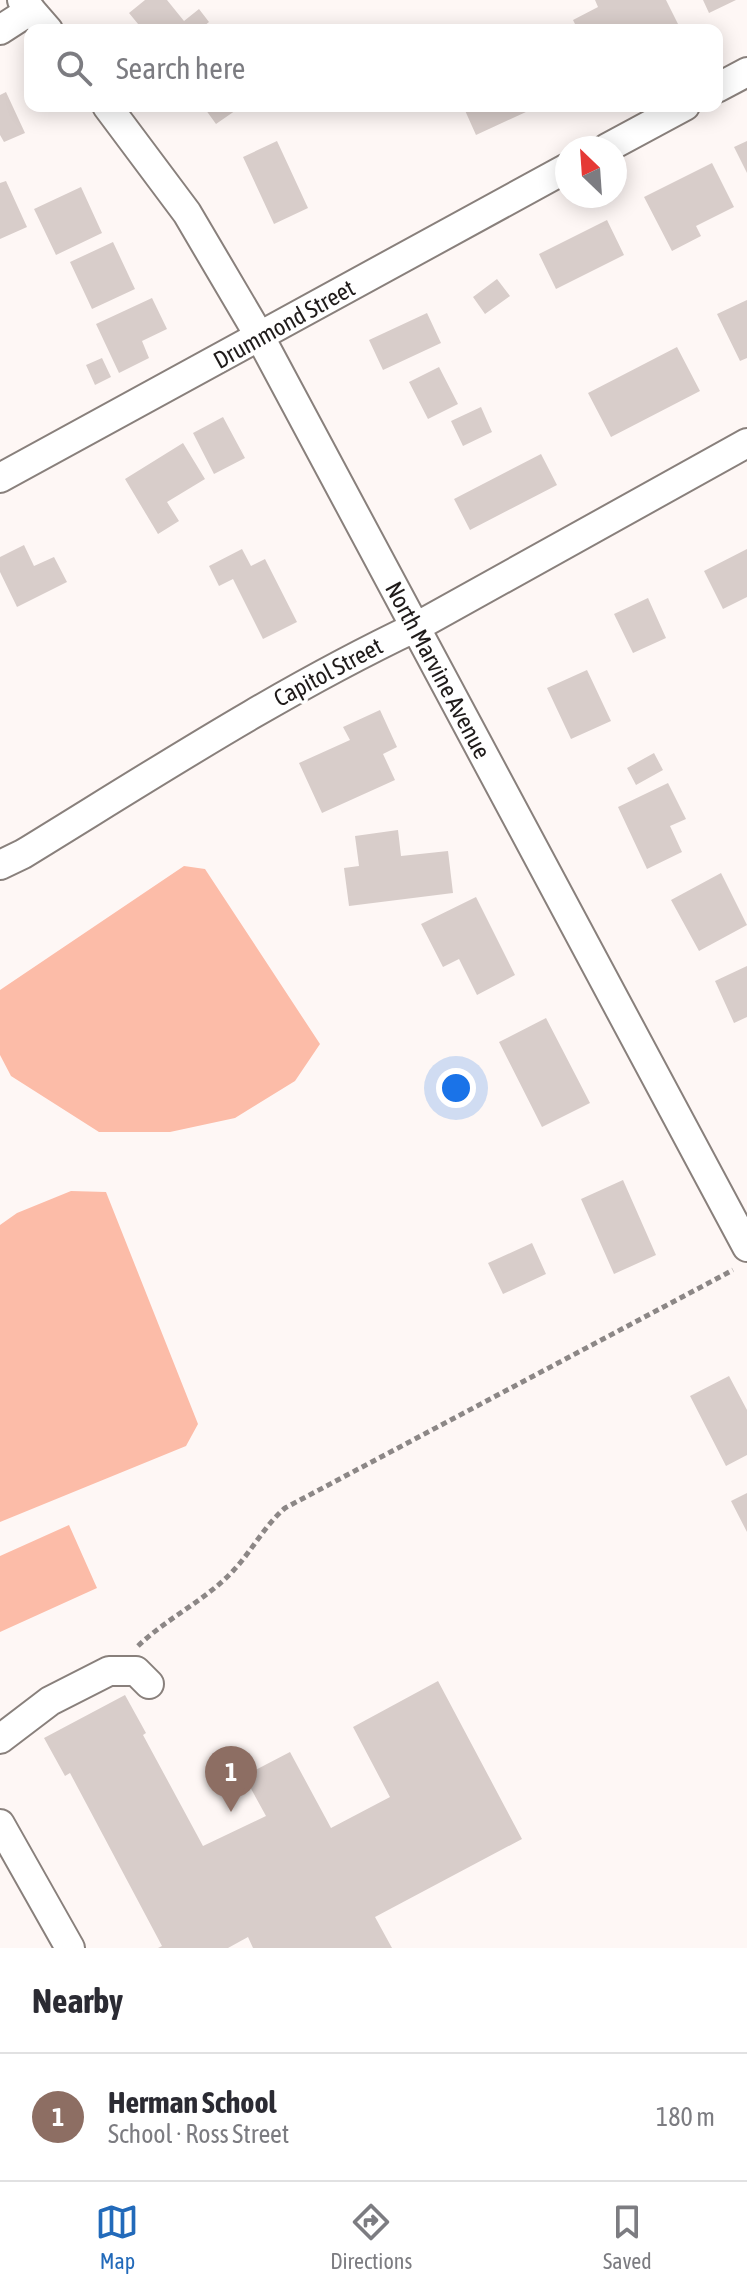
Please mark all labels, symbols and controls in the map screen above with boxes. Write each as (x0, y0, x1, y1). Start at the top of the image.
search box (24, 24, 723, 112)
icon: search (52, 46, 96, 90)
text: Search here (116, 51, 245, 85)
north arrow (555, 136, 627, 208)
street label: Drummond Street (209, 274, 359, 374)
street label: North Marvine Avenue (380, 577, 496, 763)
street label: Capitol Street (269, 632, 387, 712)
your location (436, 1068, 476, 1108)
pin: 1 (205, 1746, 257, 1812)
text: Nearby (32, 1981, 123, 2020)
text: Herman School (108, 2085, 277, 2119)
text: 1 (52, 2102, 64, 2132)
text: 180 m (656, 2102, 715, 2132)
text: School · Ross Street (108, 2119, 289, 2149)
tab: Map (95, 2200, 139, 2274)
tab: Directions (330, 2200, 412, 2274)
tab: Saved (603, 2200, 652, 2274)

